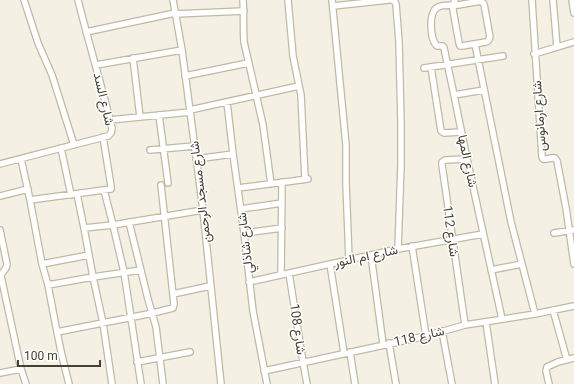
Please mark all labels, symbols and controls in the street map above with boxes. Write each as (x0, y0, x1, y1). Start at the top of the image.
street label: شارع السد (89, 71, 117, 127)
street label: شارع ارمانوس (529, 80, 551, 152)
street label: شارع المها (453, 133, 481, 189)
street label: شارع مسجد الرحمن (186, 140, 216, 244)
street label: شارع 112 (438, 205, 462, 258)
street label: شارع شاذلي (234, 211, 259, 274)
street label: شارع ام النور (332, 242, 400, 272)
street label: شارع 108 (285, 303, 309, 356)
street label: شارع 118 (392, 323, 446, 351)
scale bar (18, 342, 100, 368)
text: 100 m (24, 349, 58, 363)

